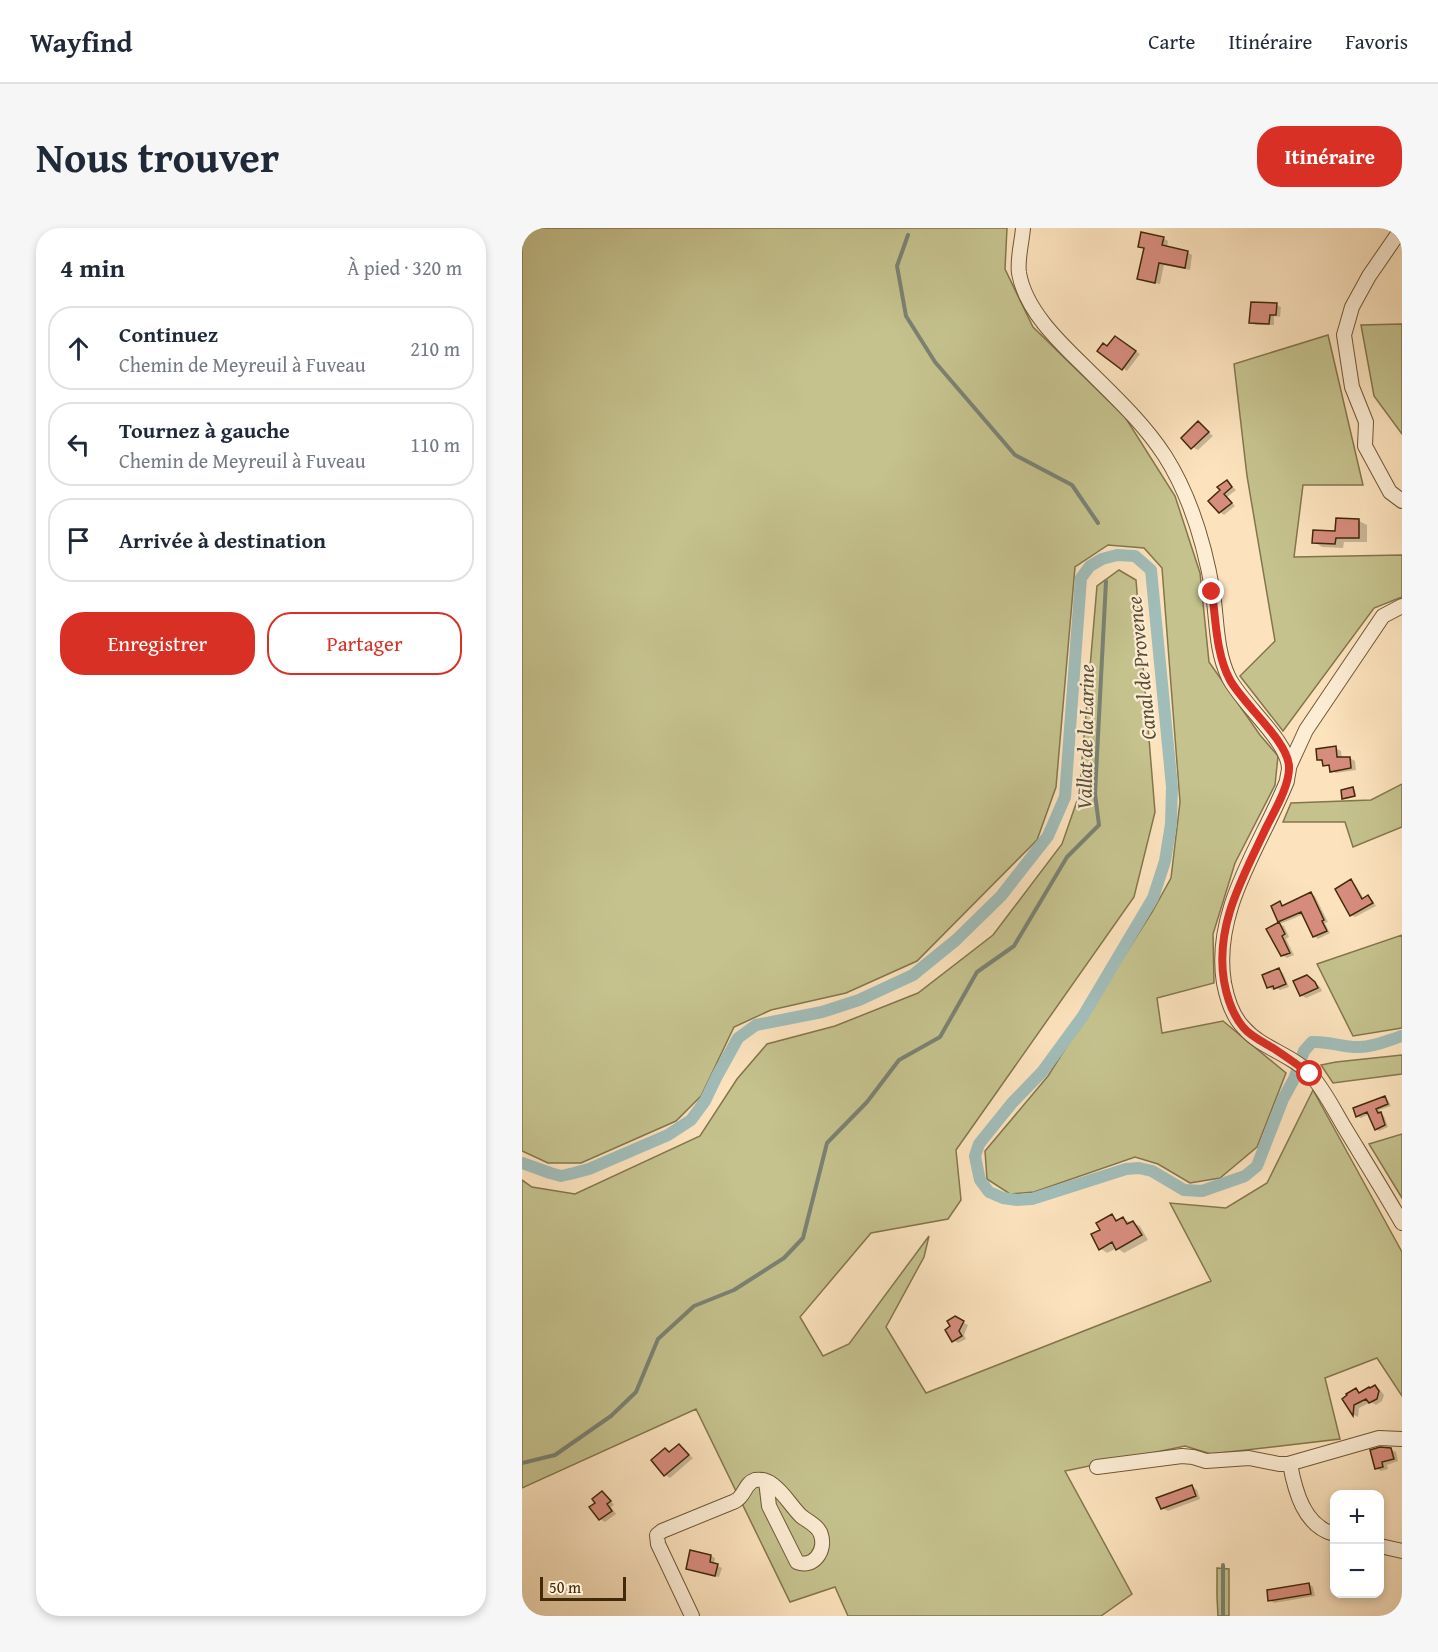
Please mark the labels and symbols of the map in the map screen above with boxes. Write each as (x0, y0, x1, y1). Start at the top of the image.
route end (1198, 578, 1224, 604)
water label: Canal de Provence (1118, 595, 1164, 741)
water label: Vallat de la Larine (1068, 664, 1102, 810)
route start (1296, 1060, 1322, 1086)
scale bar (540, 1574, 626, 1602)

